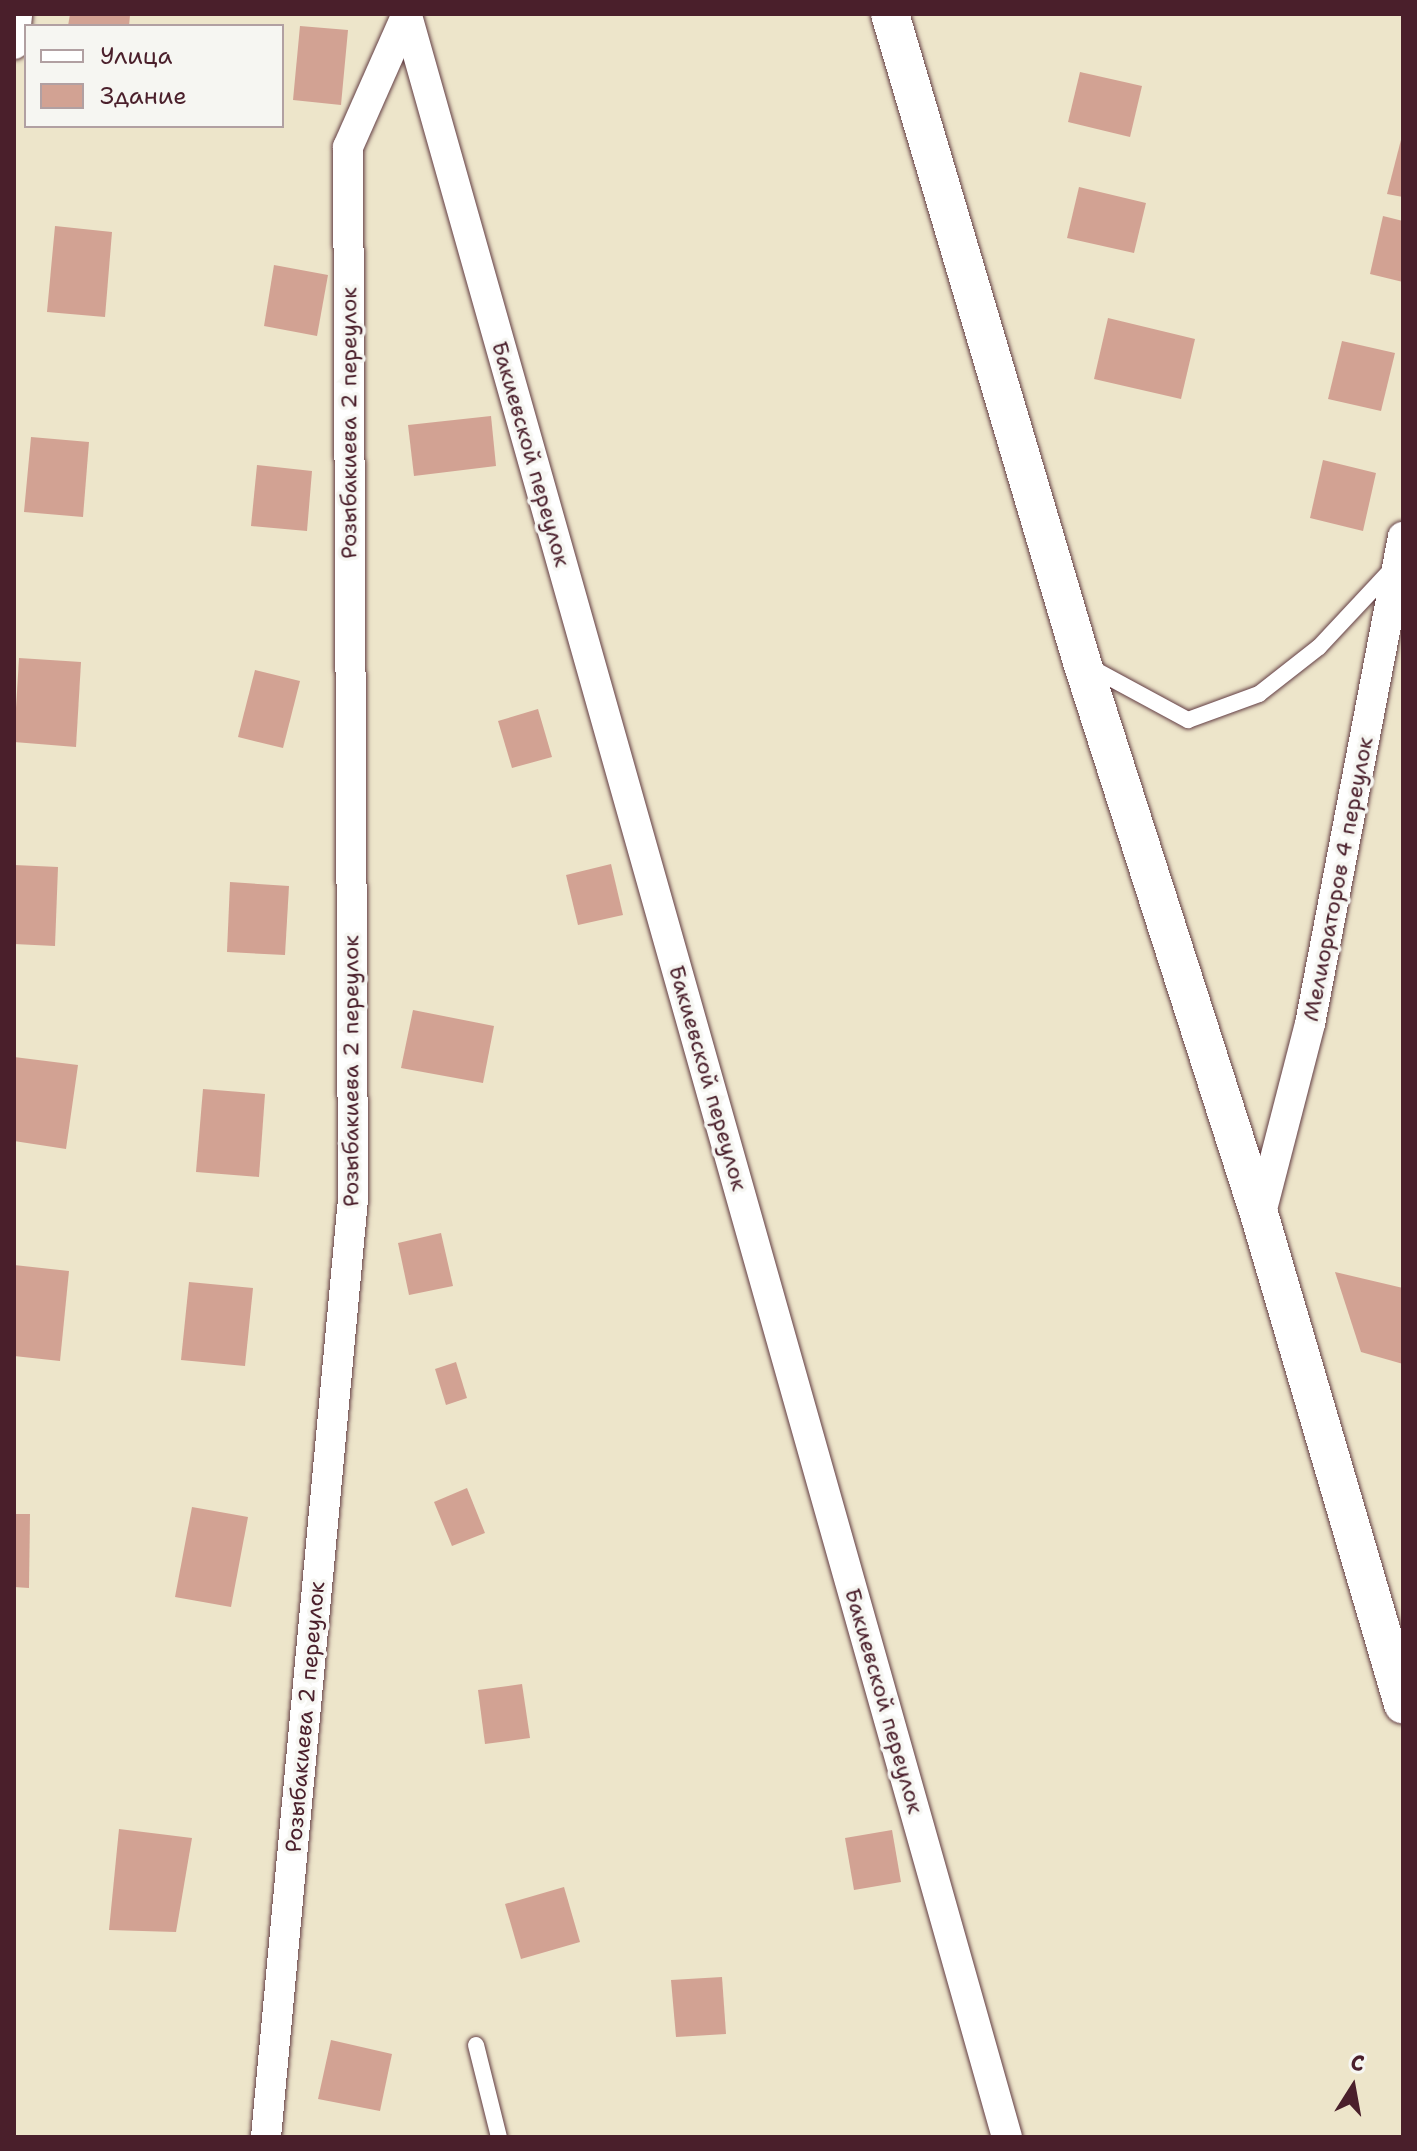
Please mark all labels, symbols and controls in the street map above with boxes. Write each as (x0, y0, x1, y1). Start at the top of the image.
legend (24, 24, 284, 128)
text: Улица (100, 40, 173, 72)
text: Здание (100, 80, 187, 112)
street label: Розыбакиева 2 переулок (336, 287, 362, 559)
street label: Бакиевской переулок (486, 338, 576, 570)
street label: Мелиораторов 4 переулок (1297, 735, 1379, 1023)
street label: Розыбакиева 2 переулок (338, 935, 364, 1207)
street label: Бакиевской переулок (663, 962, 753, 1194)
street label: Розыбакиева 2 переулок (280, 1580, 330, 1854)
street label: Бакиевской переулок (839, 1585, 929, 1817)
north arrow (1313, 2047, 1393, 2127)
text: С (1348, 2047, 1367, 2078)

